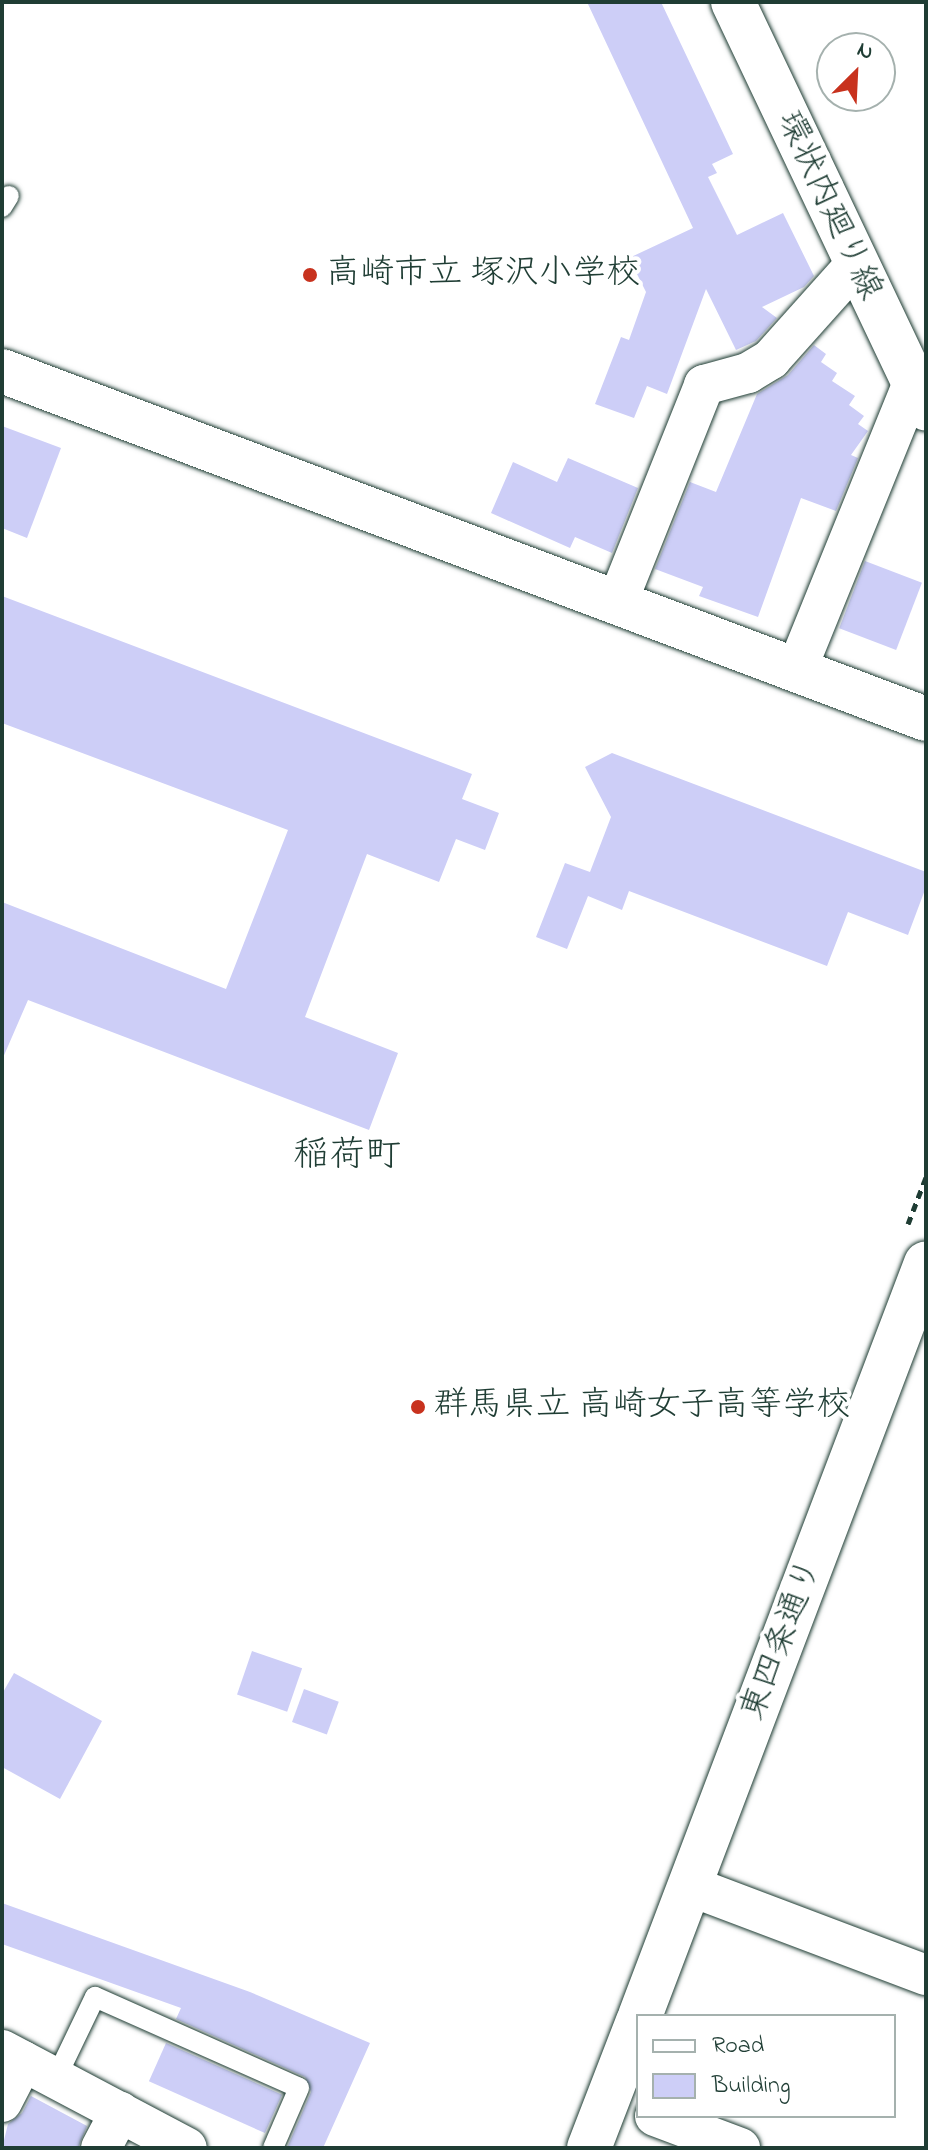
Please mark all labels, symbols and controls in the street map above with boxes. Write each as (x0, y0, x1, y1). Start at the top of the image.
north arrow (816, 32, 896, 112)
text: N (852, 34, 878, 70)
street label: 環状内廻り線 (766, 105, 890, 307)
place label: 高崎市立 塚沢小学校 (326, 255, 640, 295)
marker: 高崎市立 塚沢小学校 (301, 266, 319, 284)
district label: 稲荷町 (293, 1135, 401, 1179)
place label: 群馬県立 高崎女子高等学校 (434, 1387, 850, 1427)
marker: 群馬県立 高崎女子高等学校 (409, 1398, 427, 1416)
street label: 東四条通り (733, 1553, 833, 1727)
legend (636, 2014, 896, 2118)
text: Road (712, 2029, 764, 2064)
text: Building (712, 2069, 791, 2104)

